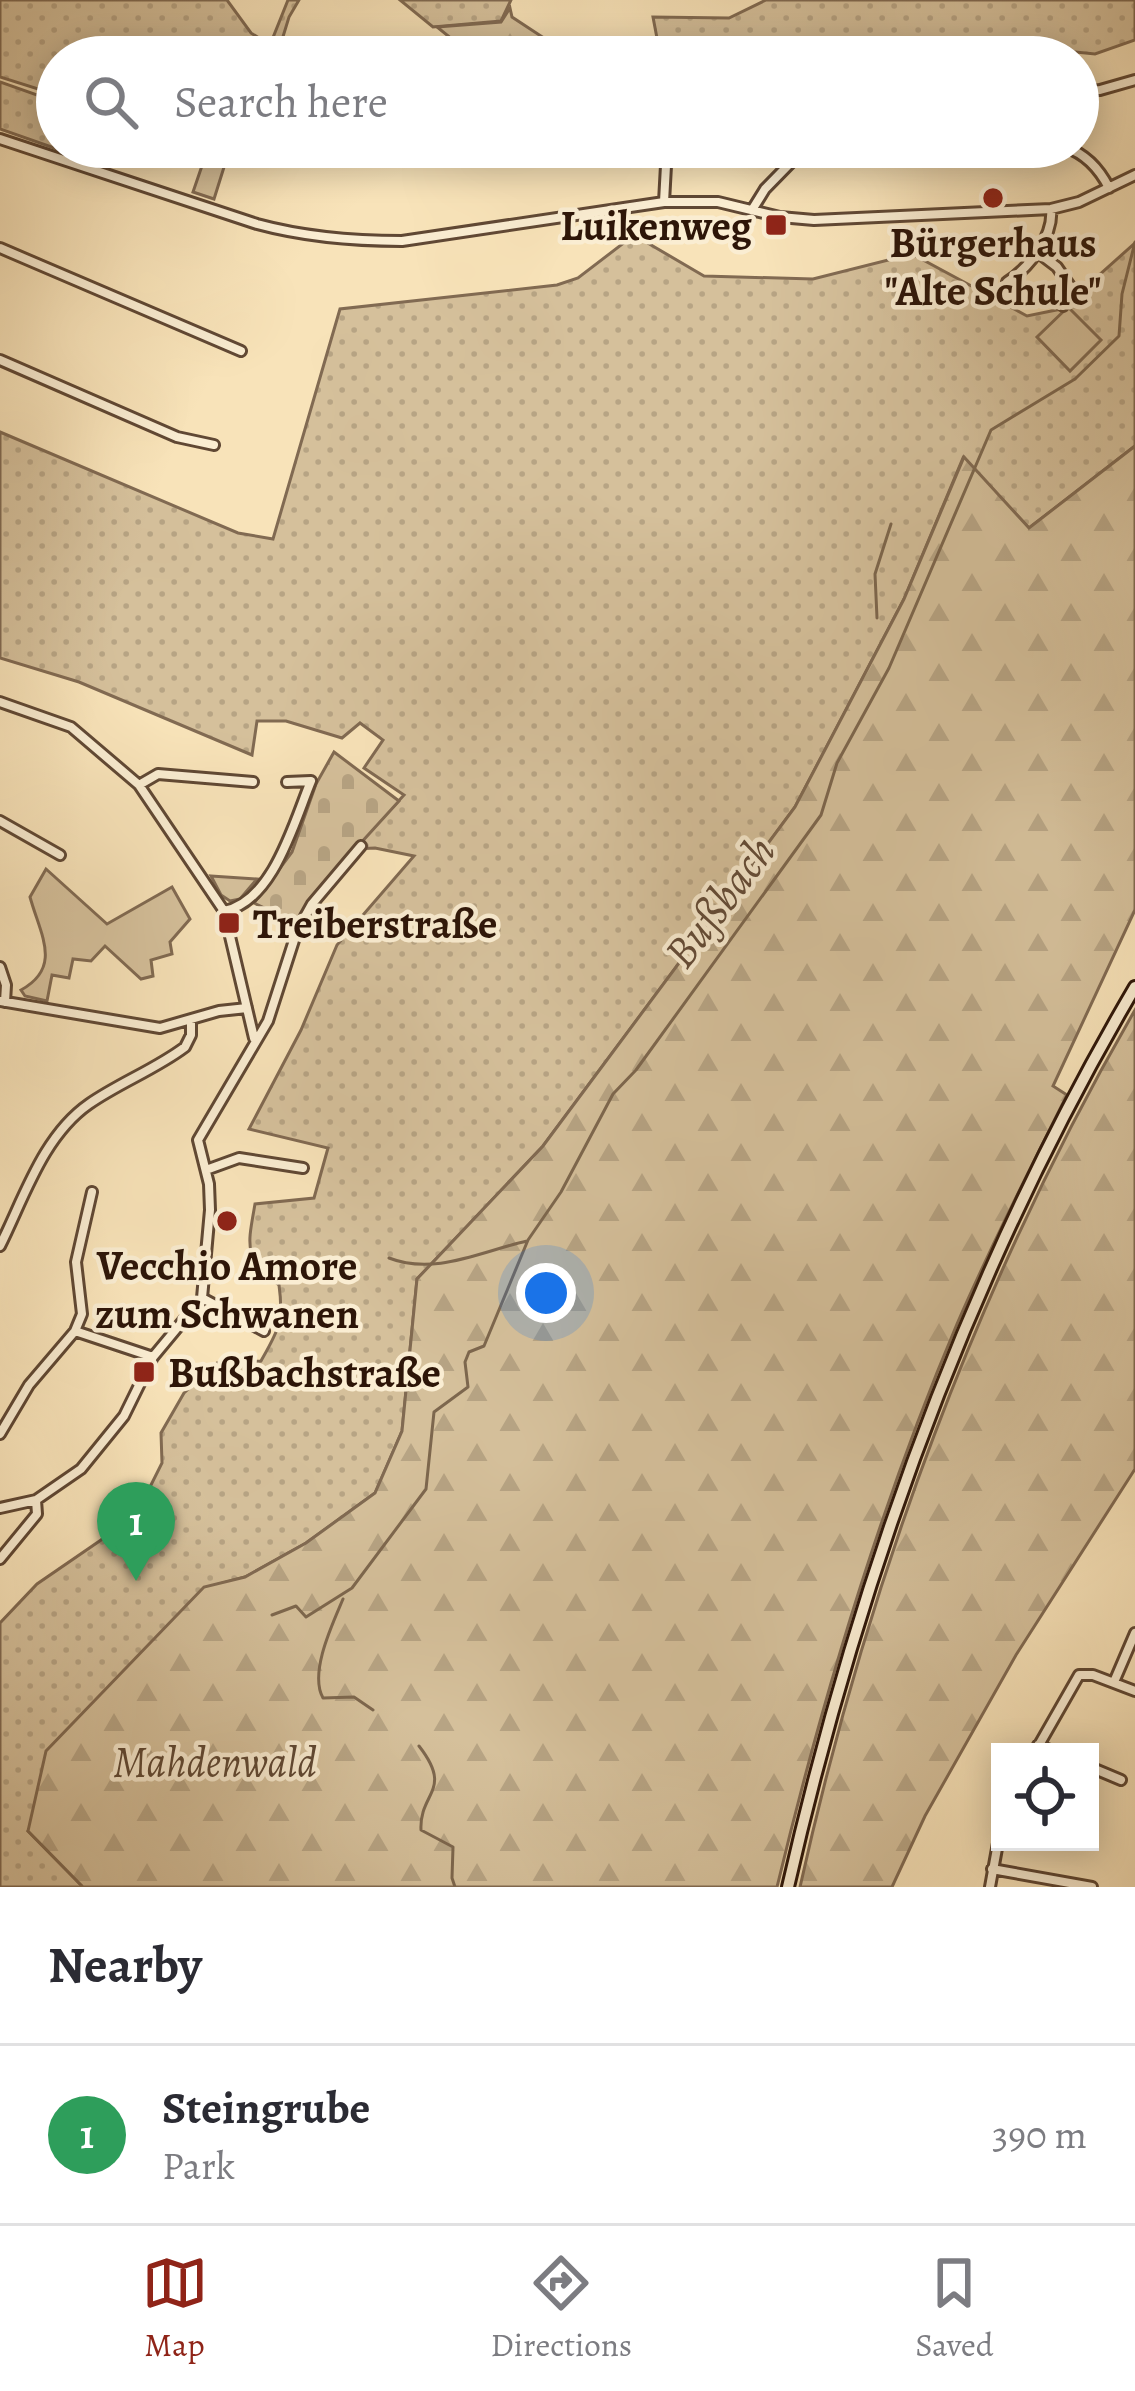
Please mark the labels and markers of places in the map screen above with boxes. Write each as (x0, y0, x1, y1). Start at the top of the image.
marker: Bürgerhaus "Alte Schule" (980, 185, 1006, 211)
place label: Luikenweg (560, 197, 753, 254)
marker: Luikenweg (763, 212, 789, 238)
place label: Bürgerhaus "Alte Schule" (885, 214, 1101, 319)
place label: Treiberstraße (253, 895, 497, 952)
marker: Treiberstraße (216, 910, 242, 936)
marker: Vecchio Amore zum Schwanen (214, 1208, 240, 1234)
place label: Vecchio Amore zum Schwanen (95, 1237, 359, 1342)
place label: Bußbachstraße (168, 1344, 441, 1401)
marker: Bußbachstraße (131, 1359, 157, 1385)
pin: 1 (97, 1482, 175, 1581)

